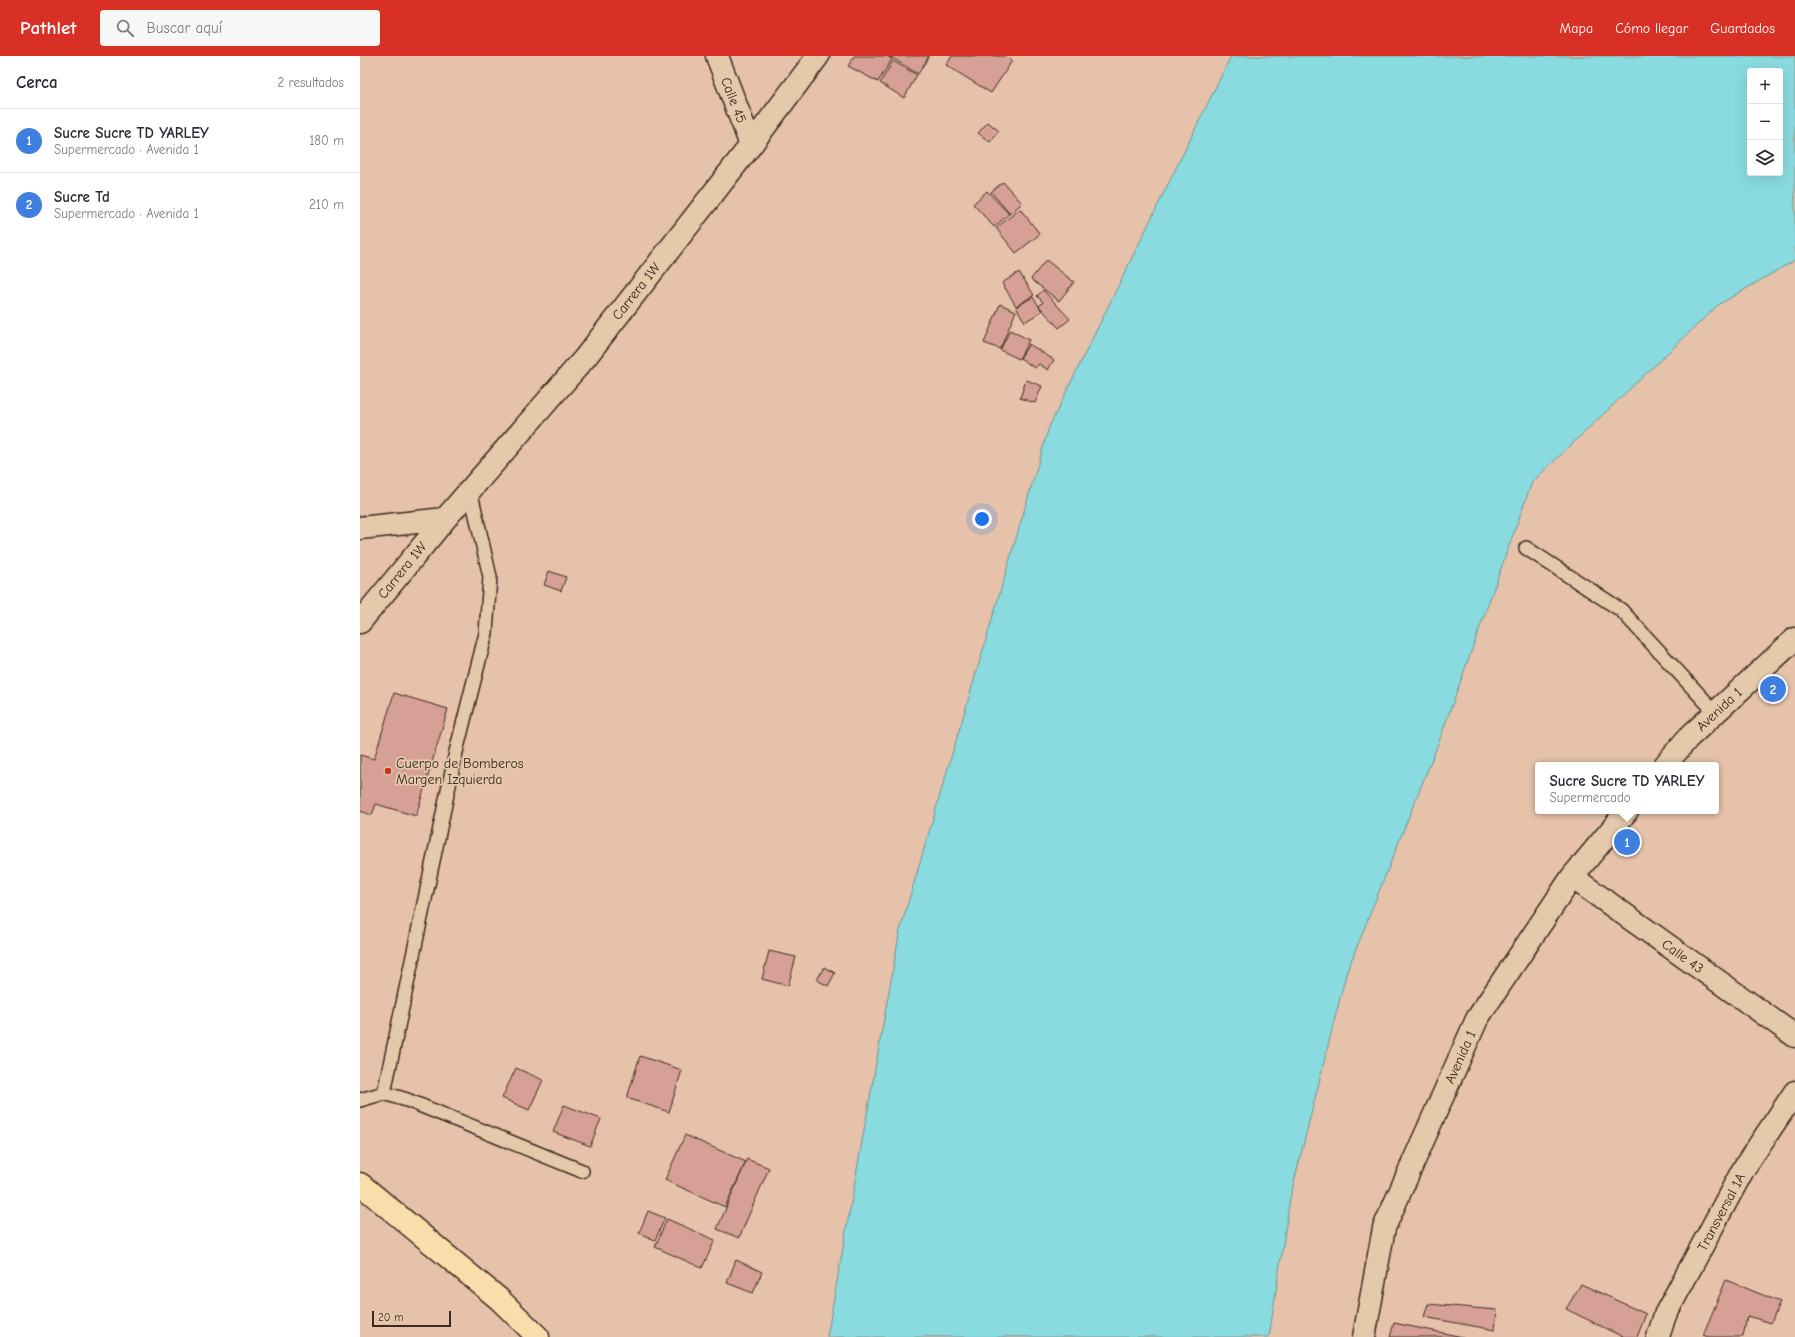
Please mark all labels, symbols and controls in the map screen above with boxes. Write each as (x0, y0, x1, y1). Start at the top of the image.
search box (100, 10, 380, 46)
text: Pathlet (20, 17, 76, 39)
icon: search (114, 17, 136, 39)
text: Buscar aquí (146, 19, 222, 37)
text: Mapa (1560, 20, 1593, 37)
text: Cómo llegar (1615, 20, 1688, 37)
text: Guardados (1710, 20, 1775, 37)
map controls (1747, 68, 1783, 176)
button: + (1747, 68, 1783, 104)
text: Cerca (16, 73, 58, 92)
text: 2 resultados (277, 75, 344, 90)
street label: Calle 45 (717, 75, 750, 126)
button: − (1747, 104, 1783, 140)
text: Sucre Sucre TD YARLEY (54, 124, 209, 142)
text: 1 (26, 133, 32, 148)
text: 180 m (309, 133, 344, 148)
button: layers (1747, 140, 1783, 176)
text: Supermercado · Avenida 1 (54, 142, 199, 157)
text: Sucre Td (54, 188, 110, 206)
text: 2 (26, 197, 32, 212)
text: 210 m (309, 197, 344, 212)
text: Supermercado · Avenida 1 (54, 206, 199, 221)
street label: Carrera 1W (609, 258, 665, 324)
your location (972, 509, 992, 529)
street label: Carrera 1W (374, 538, 431, 602)
pin: 2 (1760, 674, 1786, 704)
street label: Avenida 1 (1693, 684, 1746, 735)
place label: Cuerpo de Bomberos Margen Izquierda (396, 755, 524, 788)
popup (1535, 762, 1719, 814)
marker: Cuerpo de Bomberos Margen Izquierda (383, 766, 393, 776)
text: Sucre Sucre TD YARLEY (1550, 772, 1704, 790)
text: Supermercado (1550, 790, 1631, 805)
pin: 1 (1614, 827, 1640, 857)
street label: Calle 43 (1658, 936, 1707, 977)
street label: Avenida 1 (1441, 1028, 1480, 1086)
street label: Transversal 1A (1694, 1170, 1749, 1254)
scale bar (372, 1309, 451, 1328)
text: 20 m (378, 1311, 403, 1324)

